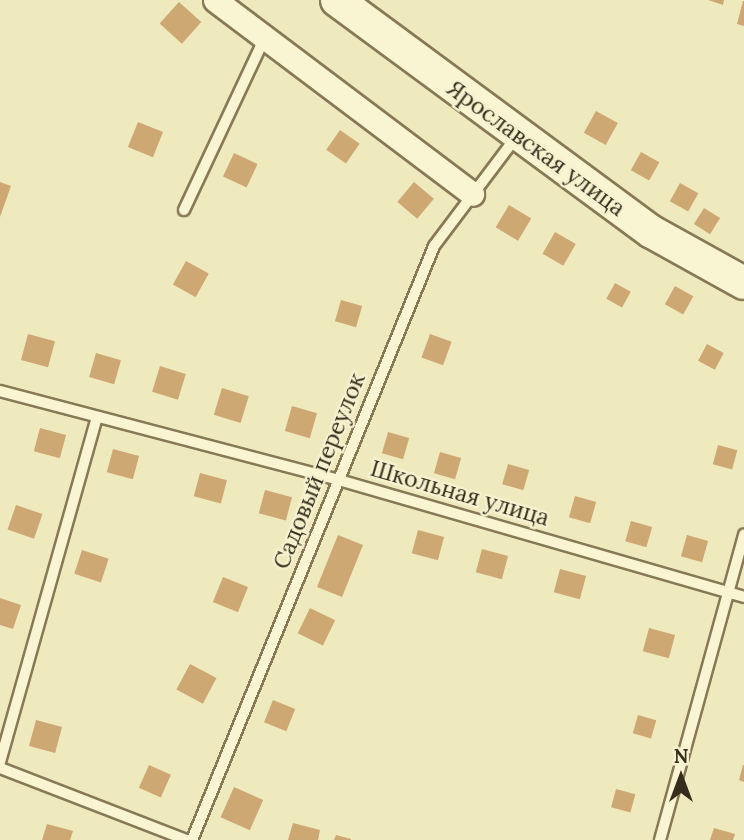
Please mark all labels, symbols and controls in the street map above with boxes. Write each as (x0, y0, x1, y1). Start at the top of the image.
street label: Ярославская улица (442, 74, 630, 222)
street label: Садовый переулок (267, 369, 371, 573)
street label: Школьная улица (367, 454, 553, 532)
north arrow (646, 742, 716, 812)
text: N (674, 744, 688, 768)

